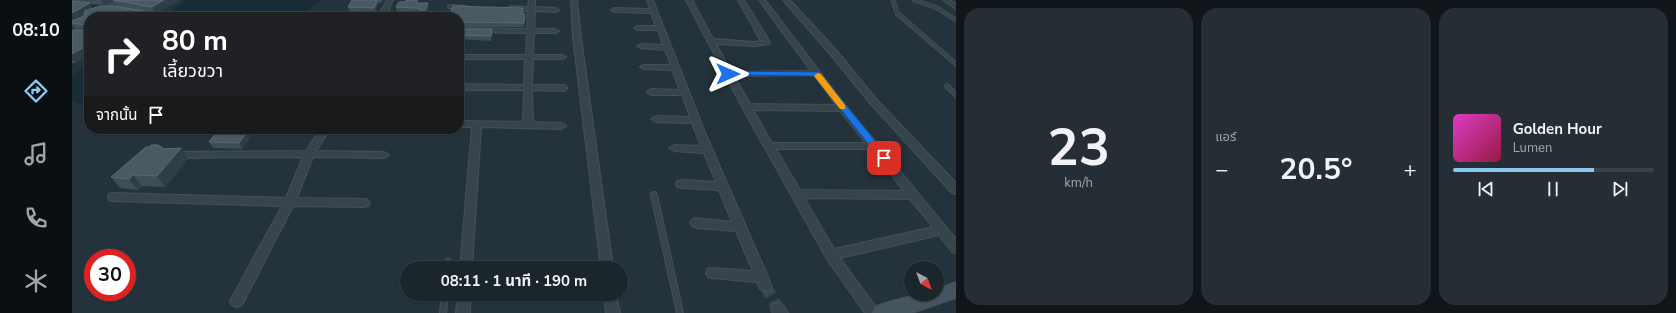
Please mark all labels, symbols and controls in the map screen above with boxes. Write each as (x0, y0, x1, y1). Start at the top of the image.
text: 08:10 (12, 18, 60, 42)
text: 80 m (162, 22, 228, 60)
icon: right (96, 28, 148, 80)
position arrow (707, 53, 749, 95)
text: เลี้ยวขวา (162, 59, 223, 83)
icon: directions (22, 77, 50, 105)
icon: arrive (145, 104, 167, 126)
text: จากนั้น (96, 105, 137, 125)
text: 23 (1047, 112, 1110, 183)
text: Golden Hour (1513, 119, 1602, 139)
text: แอร์ (1215, 128, 1236, 146)
text: Lumen (1513, 139, 1552, 157)
icon: music (22, 140, 50, 168)
pin (867, 141, 901, 175)
icon: arrive (873, 147, 895, 169)
text: 20.5° (1280, 149, 1352, 190)
text: − (1215, 155, 1229, 185)
text: + (1403, 155, 1417, 185)
text: km/h (1064, 174, 1093, 192)
icon: previous (1475, 178, 1497, 200)
icon: pause (1542, 178, 1564, 200)
icon: next (1609, 178, 1631, 200)
icon: phone (22, 204, 50, 232)
speed limit sign: 30 (84, 249, 136, 301)
north arrow (904, 261, 944, 301)
map controls (904, 261, 944, 301)
icon: climate (22, 267, 50, 295)
text: 08:11 · 1 นาที · 190 m (441, 271, 587, 291)

